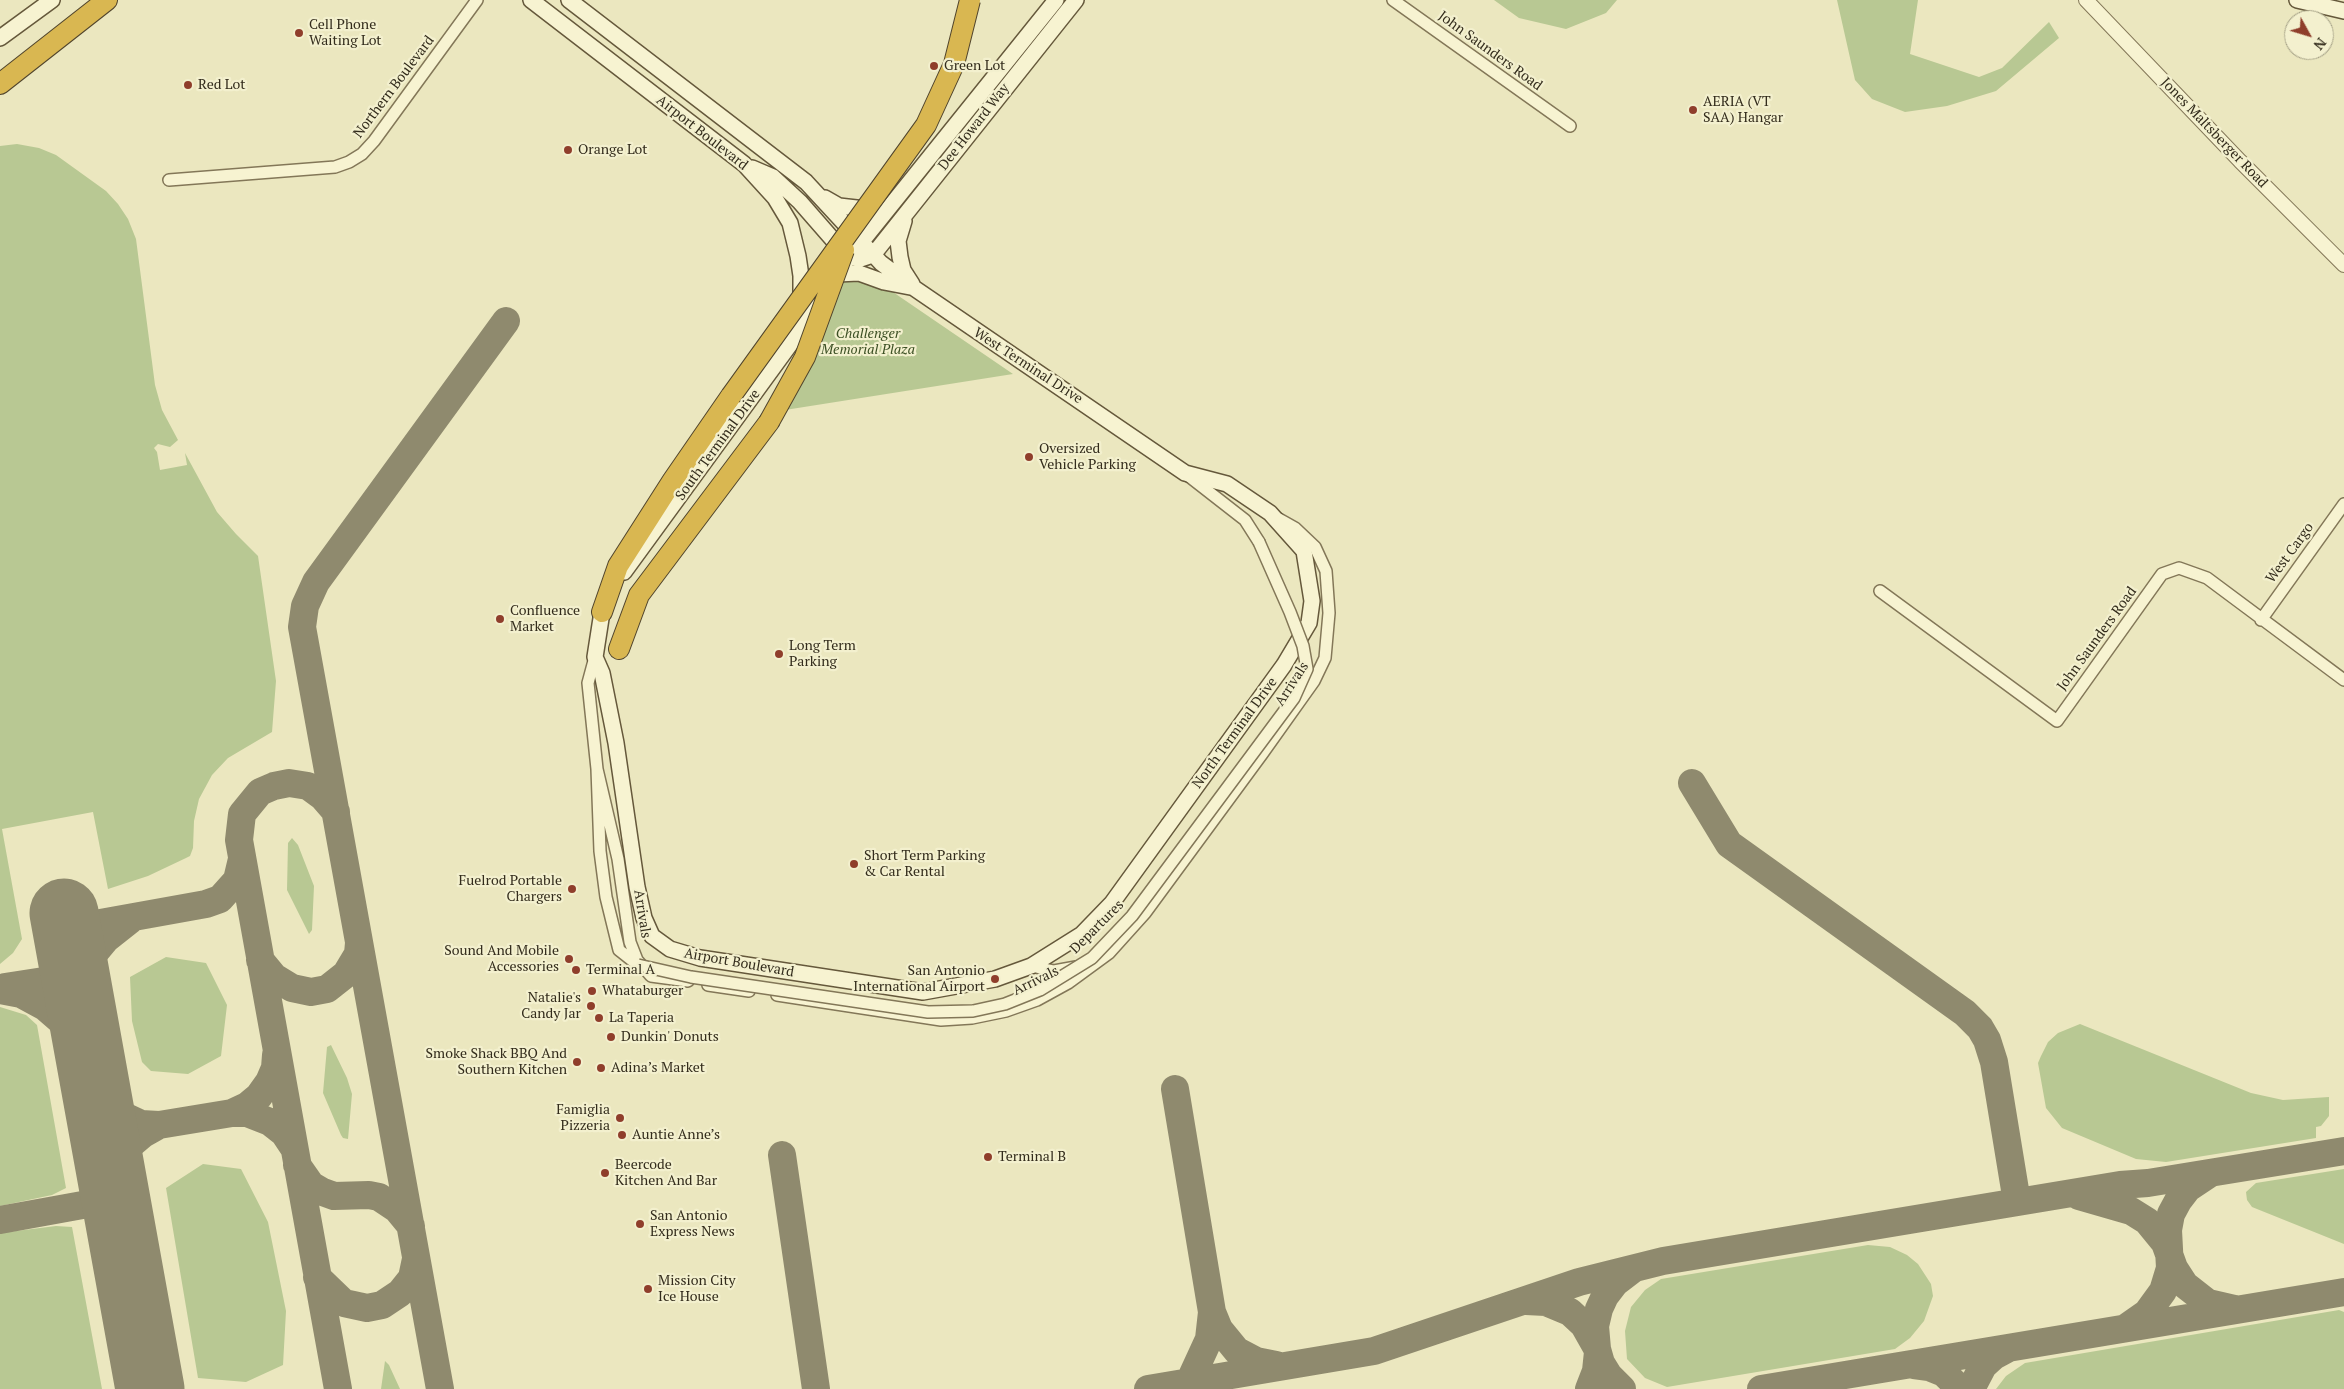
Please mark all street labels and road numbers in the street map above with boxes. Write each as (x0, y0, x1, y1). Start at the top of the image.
street label: John Saunders Road (1435, 8, 1545, 94)
street label: Northern Boulevard (350, 33, 438, 141)
street label: Jones Maltsberger Road (2157, 74, 2271, 192)
street label: Dee Howard Way (935, 80, 1013, 174)
street label: Airport Boulevard (653, 92, 751, 174)
street label: West Terminal Drive (970, 324, 1086, 408)
street label: South Terminal Drive (672, 386, 764, 504)
street label: West Cargo (2263, 520, 2317, 586)
street label: John Saunders Road (2054, 584, 2140, 694)
street label: Arrivals (1272, 659, 1312, 709)
street label: North Terminal Drive (1189, 674, 1281, 792)
street label: Arrivals (630, 889, 654, 939)
street label: Departures (1067, 897, 1127, 957)
street label: Airport Boulevard (683, 945, 795, 981)
street label: Arrivals (1010, 963, 1062, 999)

